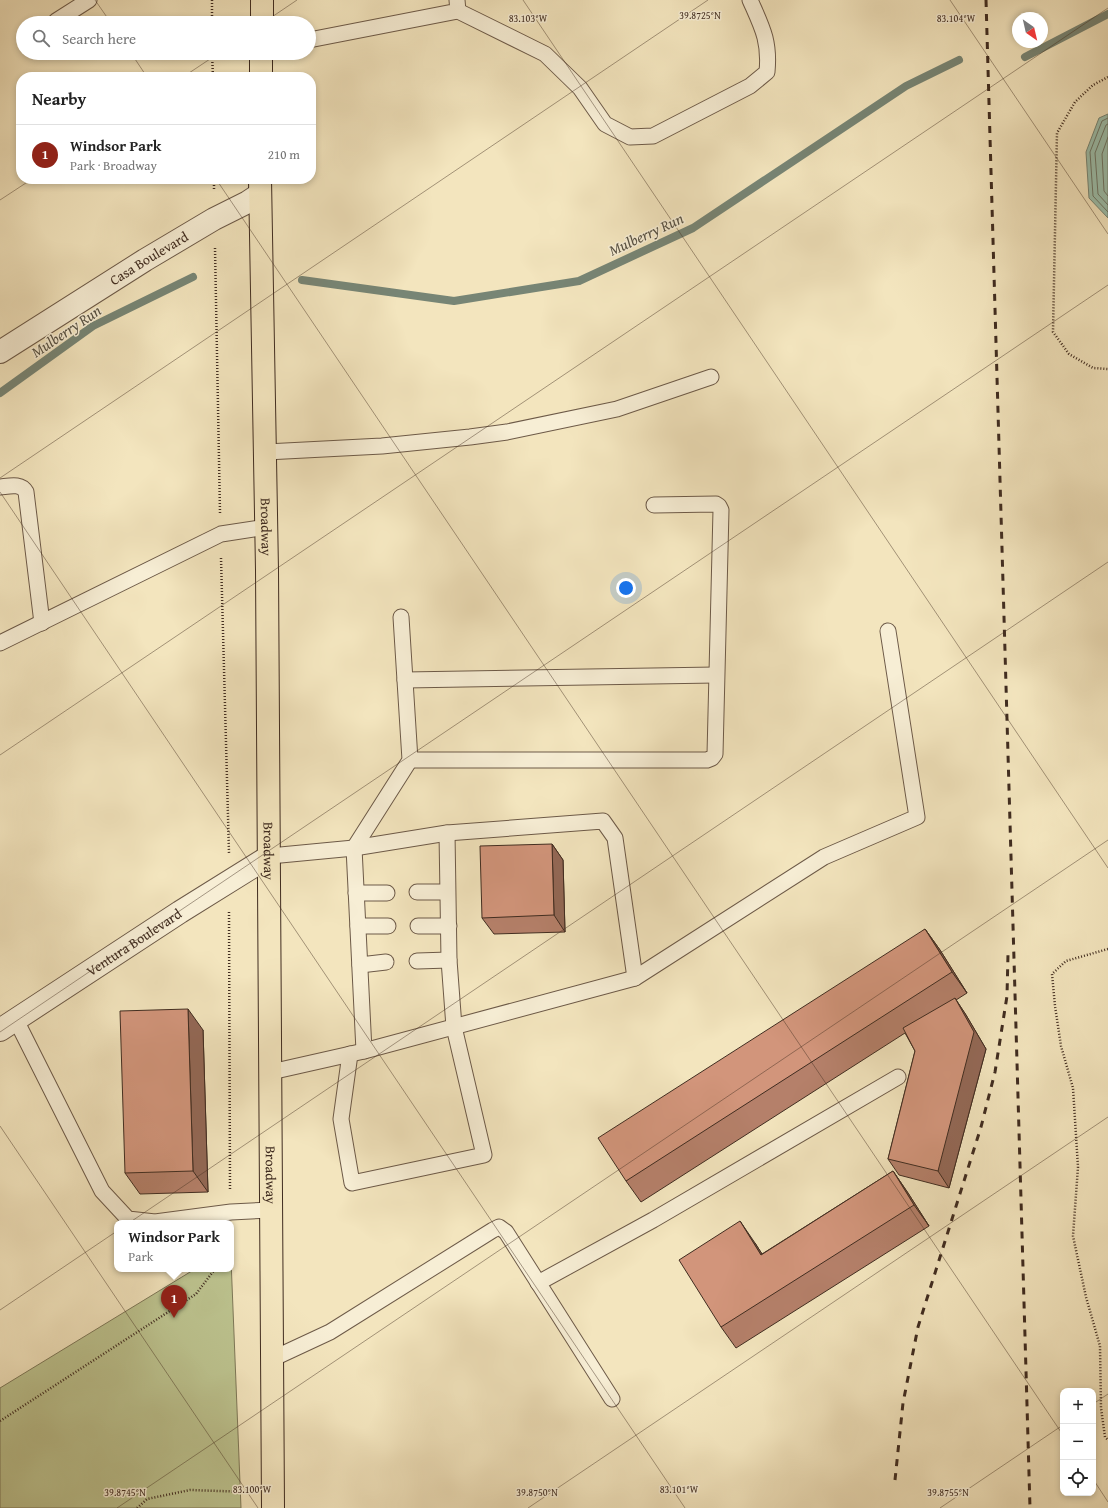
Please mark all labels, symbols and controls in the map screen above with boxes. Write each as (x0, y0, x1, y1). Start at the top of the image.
text: 39.8725°N (679, 8, 721, 23)
text: 83.103°W (509, 11, 548, 26)
text: 83.104°W (937, 11, 976, 26)
north arrow (1012, 12, 1048, 48)
search box (16, 16, 316, 60)
icon: search (30, 27, 52, 49)
text: Search here (62, 28, 136, 49)
text: Nearby (32, 86, 86, 111)
text: Windsor Park (70, 135, 161, 156)
text: 1 (42, 145, 48, 164)
text: 210 m (268, 145, 300, 164)
text: Park · Broadway (70, 156, 157, 175)
water label: Mulberry Run (605, 207, 687, 260)
street label: Casa Boulevard (106, 226, 193, 290)
water label: Mulberry Run (27, 300, 105, 362)
street label: Broadway (256, 498, 277, 556)
your location (616, 578, 636, 598)
street label: Broadway (259, 822, 279, 880)
street label: Ventura Boulevard (82, 903, 186, 981)
street label: Broadway (261, 1146, 281, 1204)
popup (114, 1220, 234, 1272)
text: Windsor Park (128, 1226, 220, 1247)
text: Park (128, 1247, 153, 1266)
pin: 1 (161, 1285, 187, 1318)
map controls (1060, 1388, 1096, 1496)
button: + (1060, 1388, 1096, 1424)
button: − (1060, 1424, 1096, 1460)
button: locate (1060, 1460, 1096, 1496)
text: 83.100°W (233, 1482, 272, 1497)
text: 83.101°W (660, 1482, 699, 1497)
text: 39.8745°N (104, 1485, 146, 1500)
text: 39.8750°N (516, 1485, 558, 1500)
text: 39.8755°N (927, 1485, 969, 1500)

